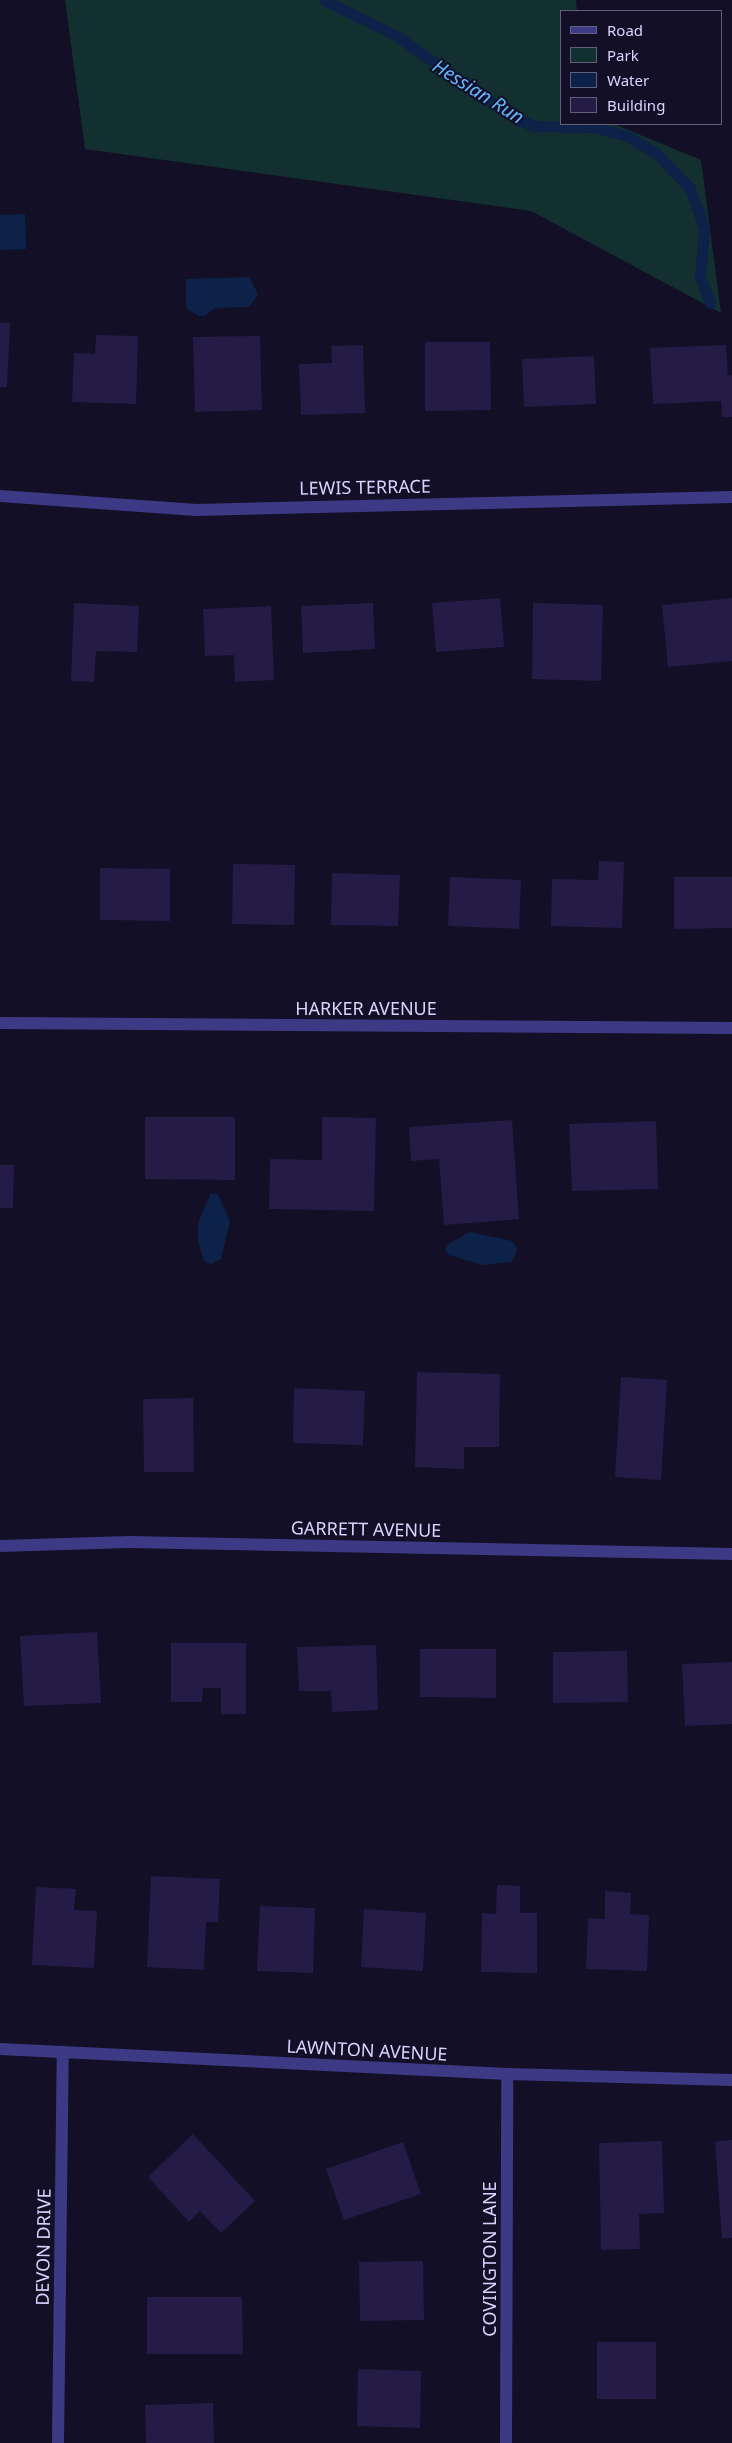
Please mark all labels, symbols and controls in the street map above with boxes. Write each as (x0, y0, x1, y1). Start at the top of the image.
legend (560, 10, 722, 125)
text: Road (607, 20, 643, 40)
text: Park (607, 45, 639, 65)
water label: Hessian Run (428, 55, 528, 129)
text: Water (607, 70, 649, 90)
text: Building (607, 95, 665, 115)
street label: LEWIS TERRACE (299, 475, 431, 499)
street label: HARKER AVENUE (295, 997, 437, 1019)
street label: GARRETT AVENUE (291, 1517, 441, 1541)
street label: LAWNTON AVENUE (286, 2035, 448, 2065)
street label: COVINGTON LANE (478, 2181, 500, 2337)
street label: DEVON DRIVE (31, 2188, 55, 2306)

